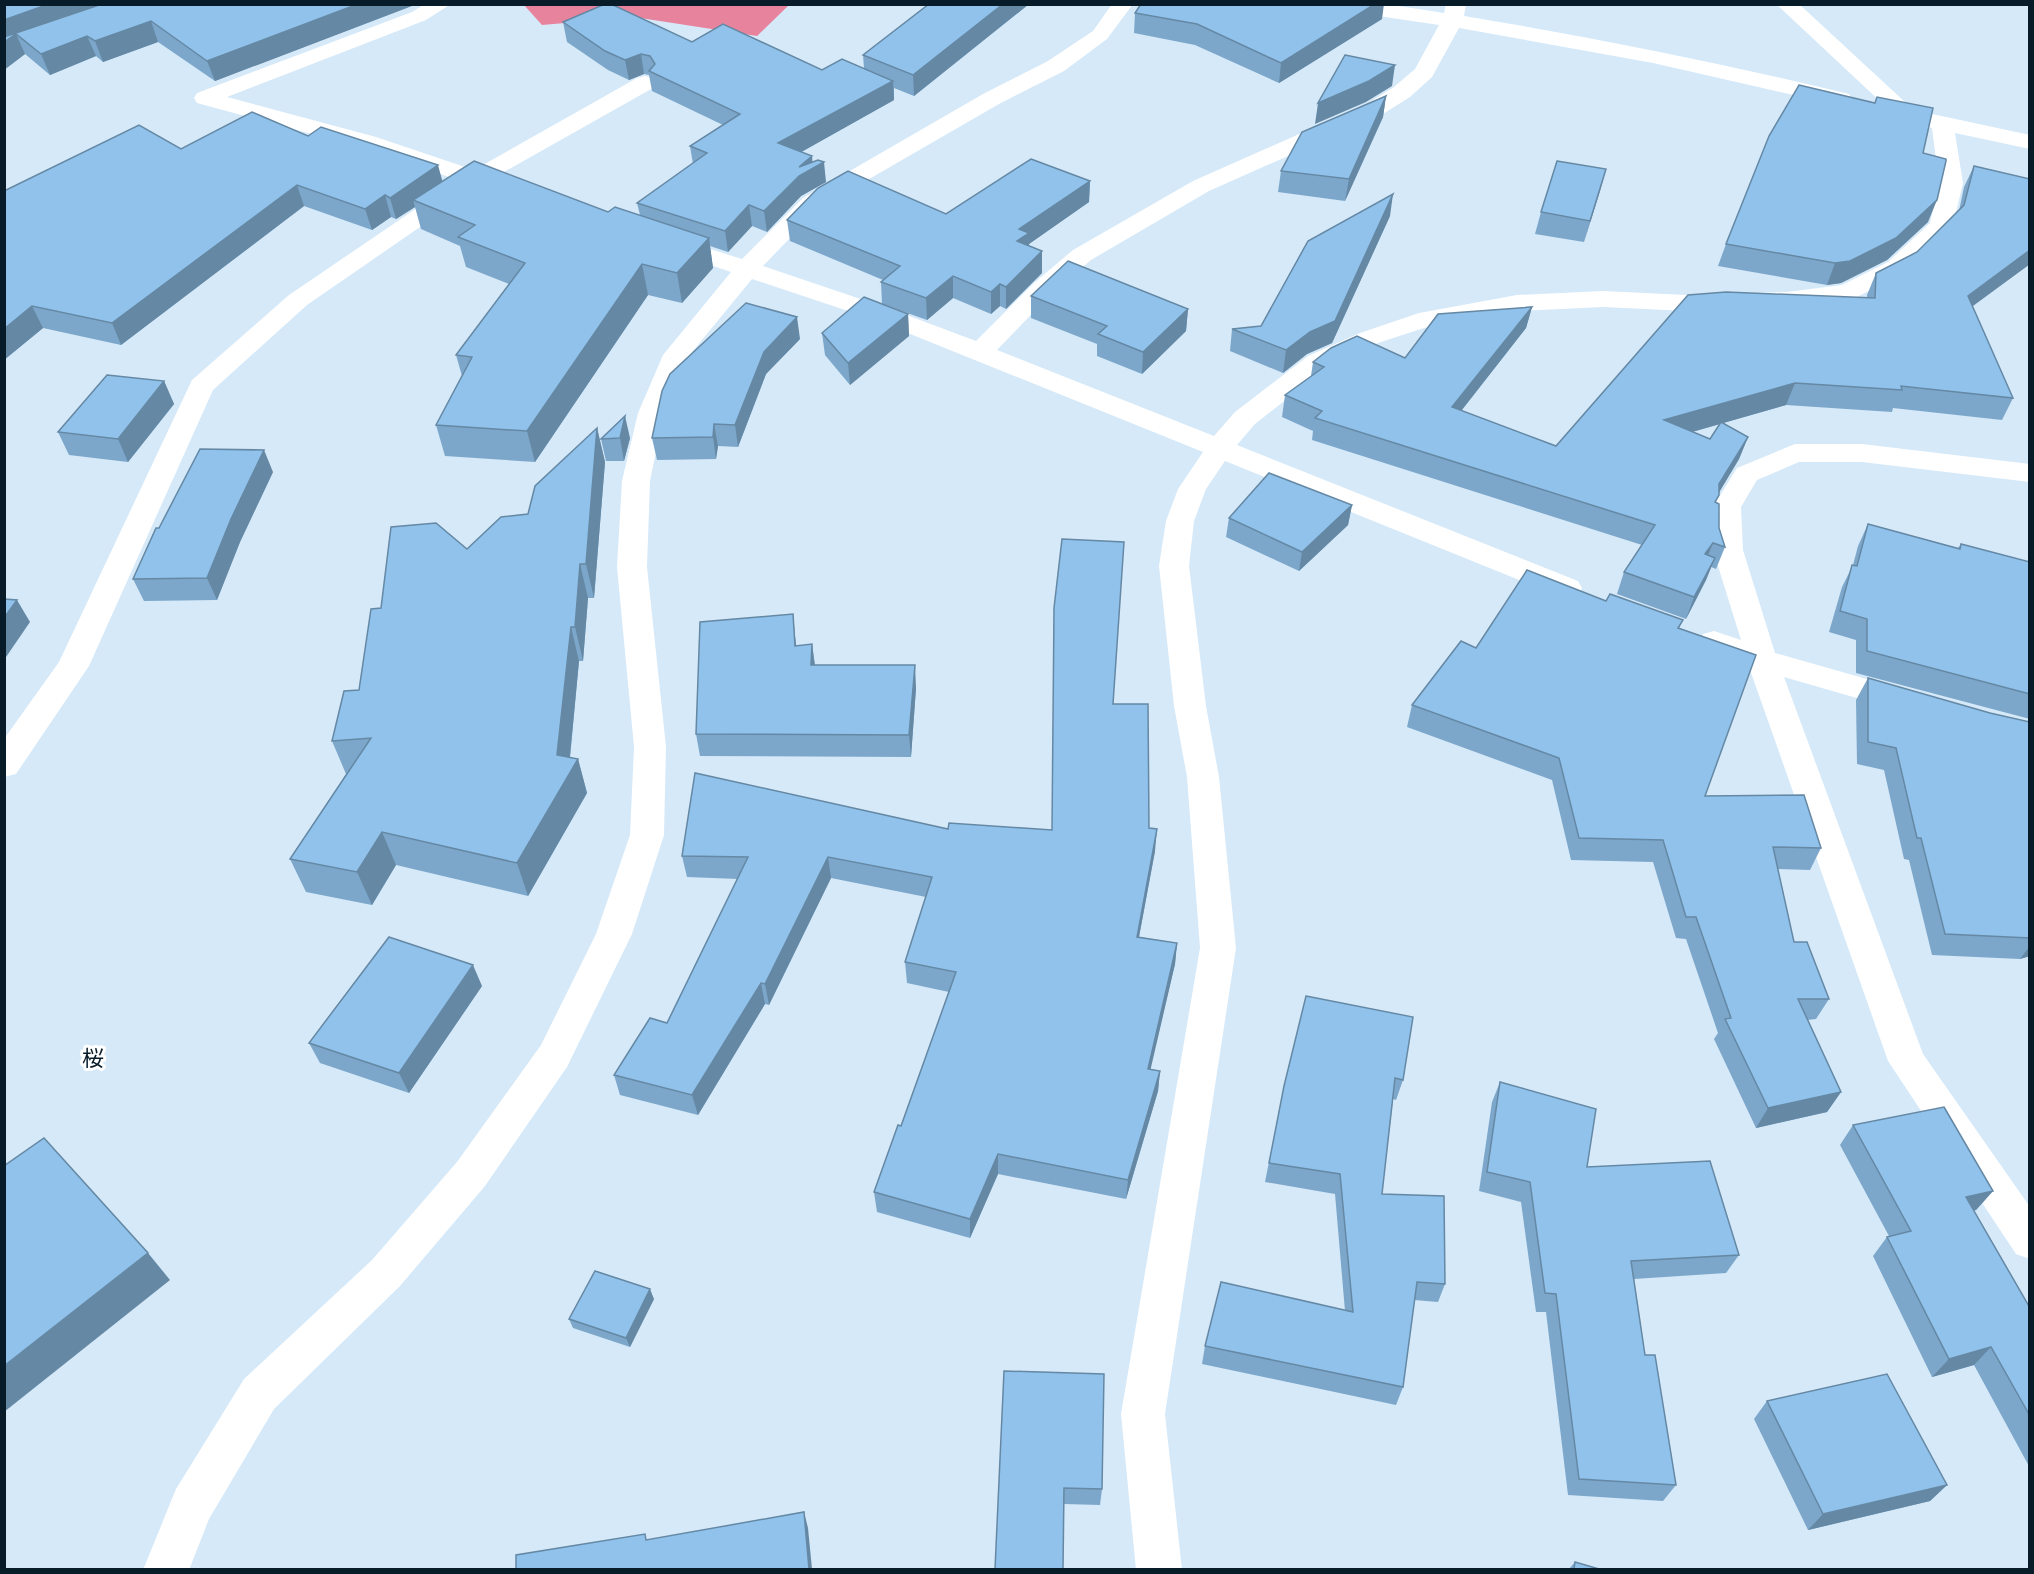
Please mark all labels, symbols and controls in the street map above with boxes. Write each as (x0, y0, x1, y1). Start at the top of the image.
district label: 桜 (82, 1045, 104, 1071)

